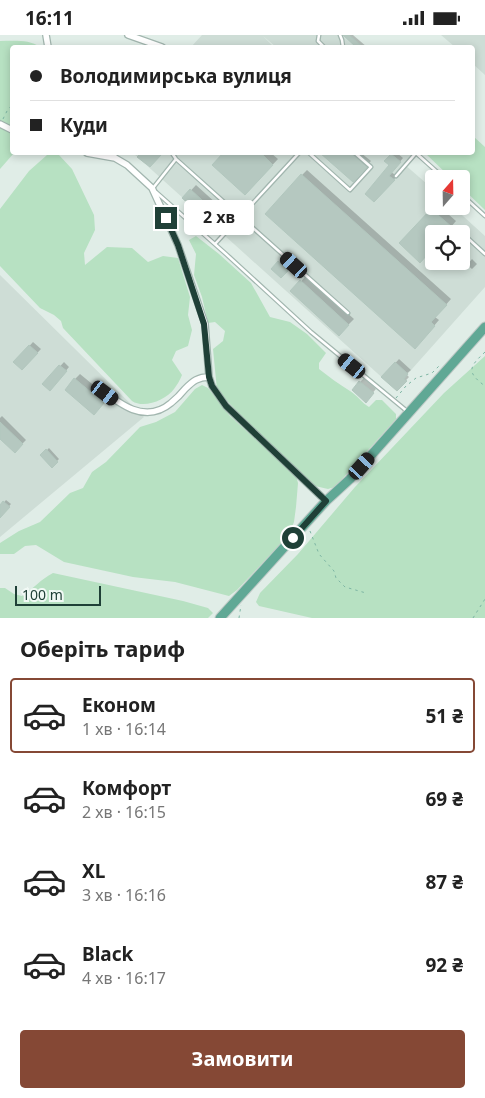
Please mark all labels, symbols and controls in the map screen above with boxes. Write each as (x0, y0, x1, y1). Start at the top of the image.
text: 16:11 (25, 5, 74, 31)
text: Володимирська вулиця (60, 63, 292, 89)
text: Куди (60, 112, 108, 138)
north arrow (425, 170, 470, 215)
map controls (425, 170, 470, 270)
callout: 2 хв (184, 201, 254, 235)
text: 2 хв (203, 206, 235, 228)
route end (155, 207, 177, 229)
button: locate (425, 225, 470, 270)
car (277, 249, 310, 281)
car (335, 351, 368, 381)
car (88, 378, 121, 408)
car (346, 450, 377, 482)
route start (282, 527, 304, 549)
scale bar (15, 583, 101, 606)
text: 100 m (22, 585, 63, 604)
text: Оберіть тариф (20, 633, 185, 663)
text: Економ (82, 692, 156, 718)
icon: car (22, 693, 67, 738)
text: 51 ₴ (425, 703, 463, 729)
text: 1 хв · 16:14 (82, 718, 166, 740)
text: Комфорт (82, 775, 171, 801)
icon: car (22, 776, 67, 821)
text: 69 ₴ (425, 786, 463, 812)
text: 2 хв · 16:15 (82, 801, 166, 823)
text: XL (82, 858, 105, 884)
icon: car (22, 859, 67, 904)
text: 87 ₴ (425, 869, 463, 895)
text: 3 хв · 16:16 (82, 884, 166, 906)
text: Black (82, 941, 133, 967)
icon: car (22, 942, 67, 987)
text: 92 ₴ (425, 952, 463, 978)
text: 4 хв · 16:17 (82, 967, 166, 989)
button: Замовити (20, 1030, 465, 1088)

